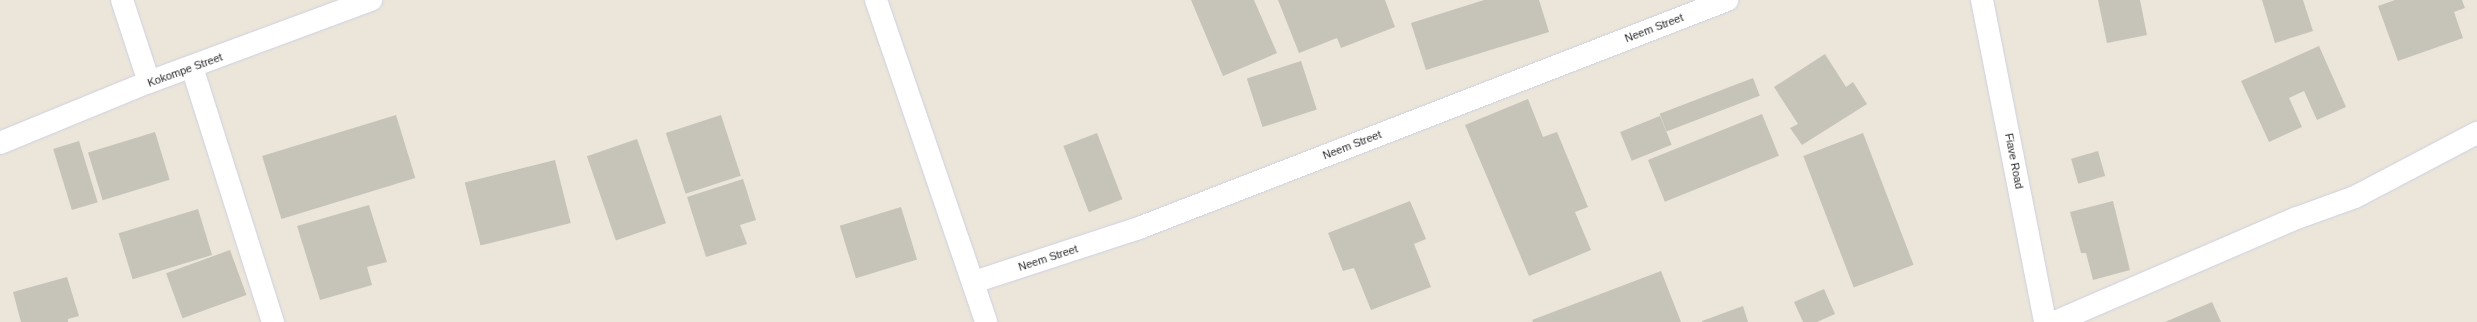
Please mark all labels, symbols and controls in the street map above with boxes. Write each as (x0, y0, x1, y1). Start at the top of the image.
street label: Neem Street (1623, 11, 1685, 45)
street label: Kokompe Street (146, 50, 224, 90)
street label: Neem Street (1321, 128, 1383, 162)
street label: Fiave Road (2002, 132, 2026, 190)
street label: Neem Street (1017, 242, 1079, 274)

